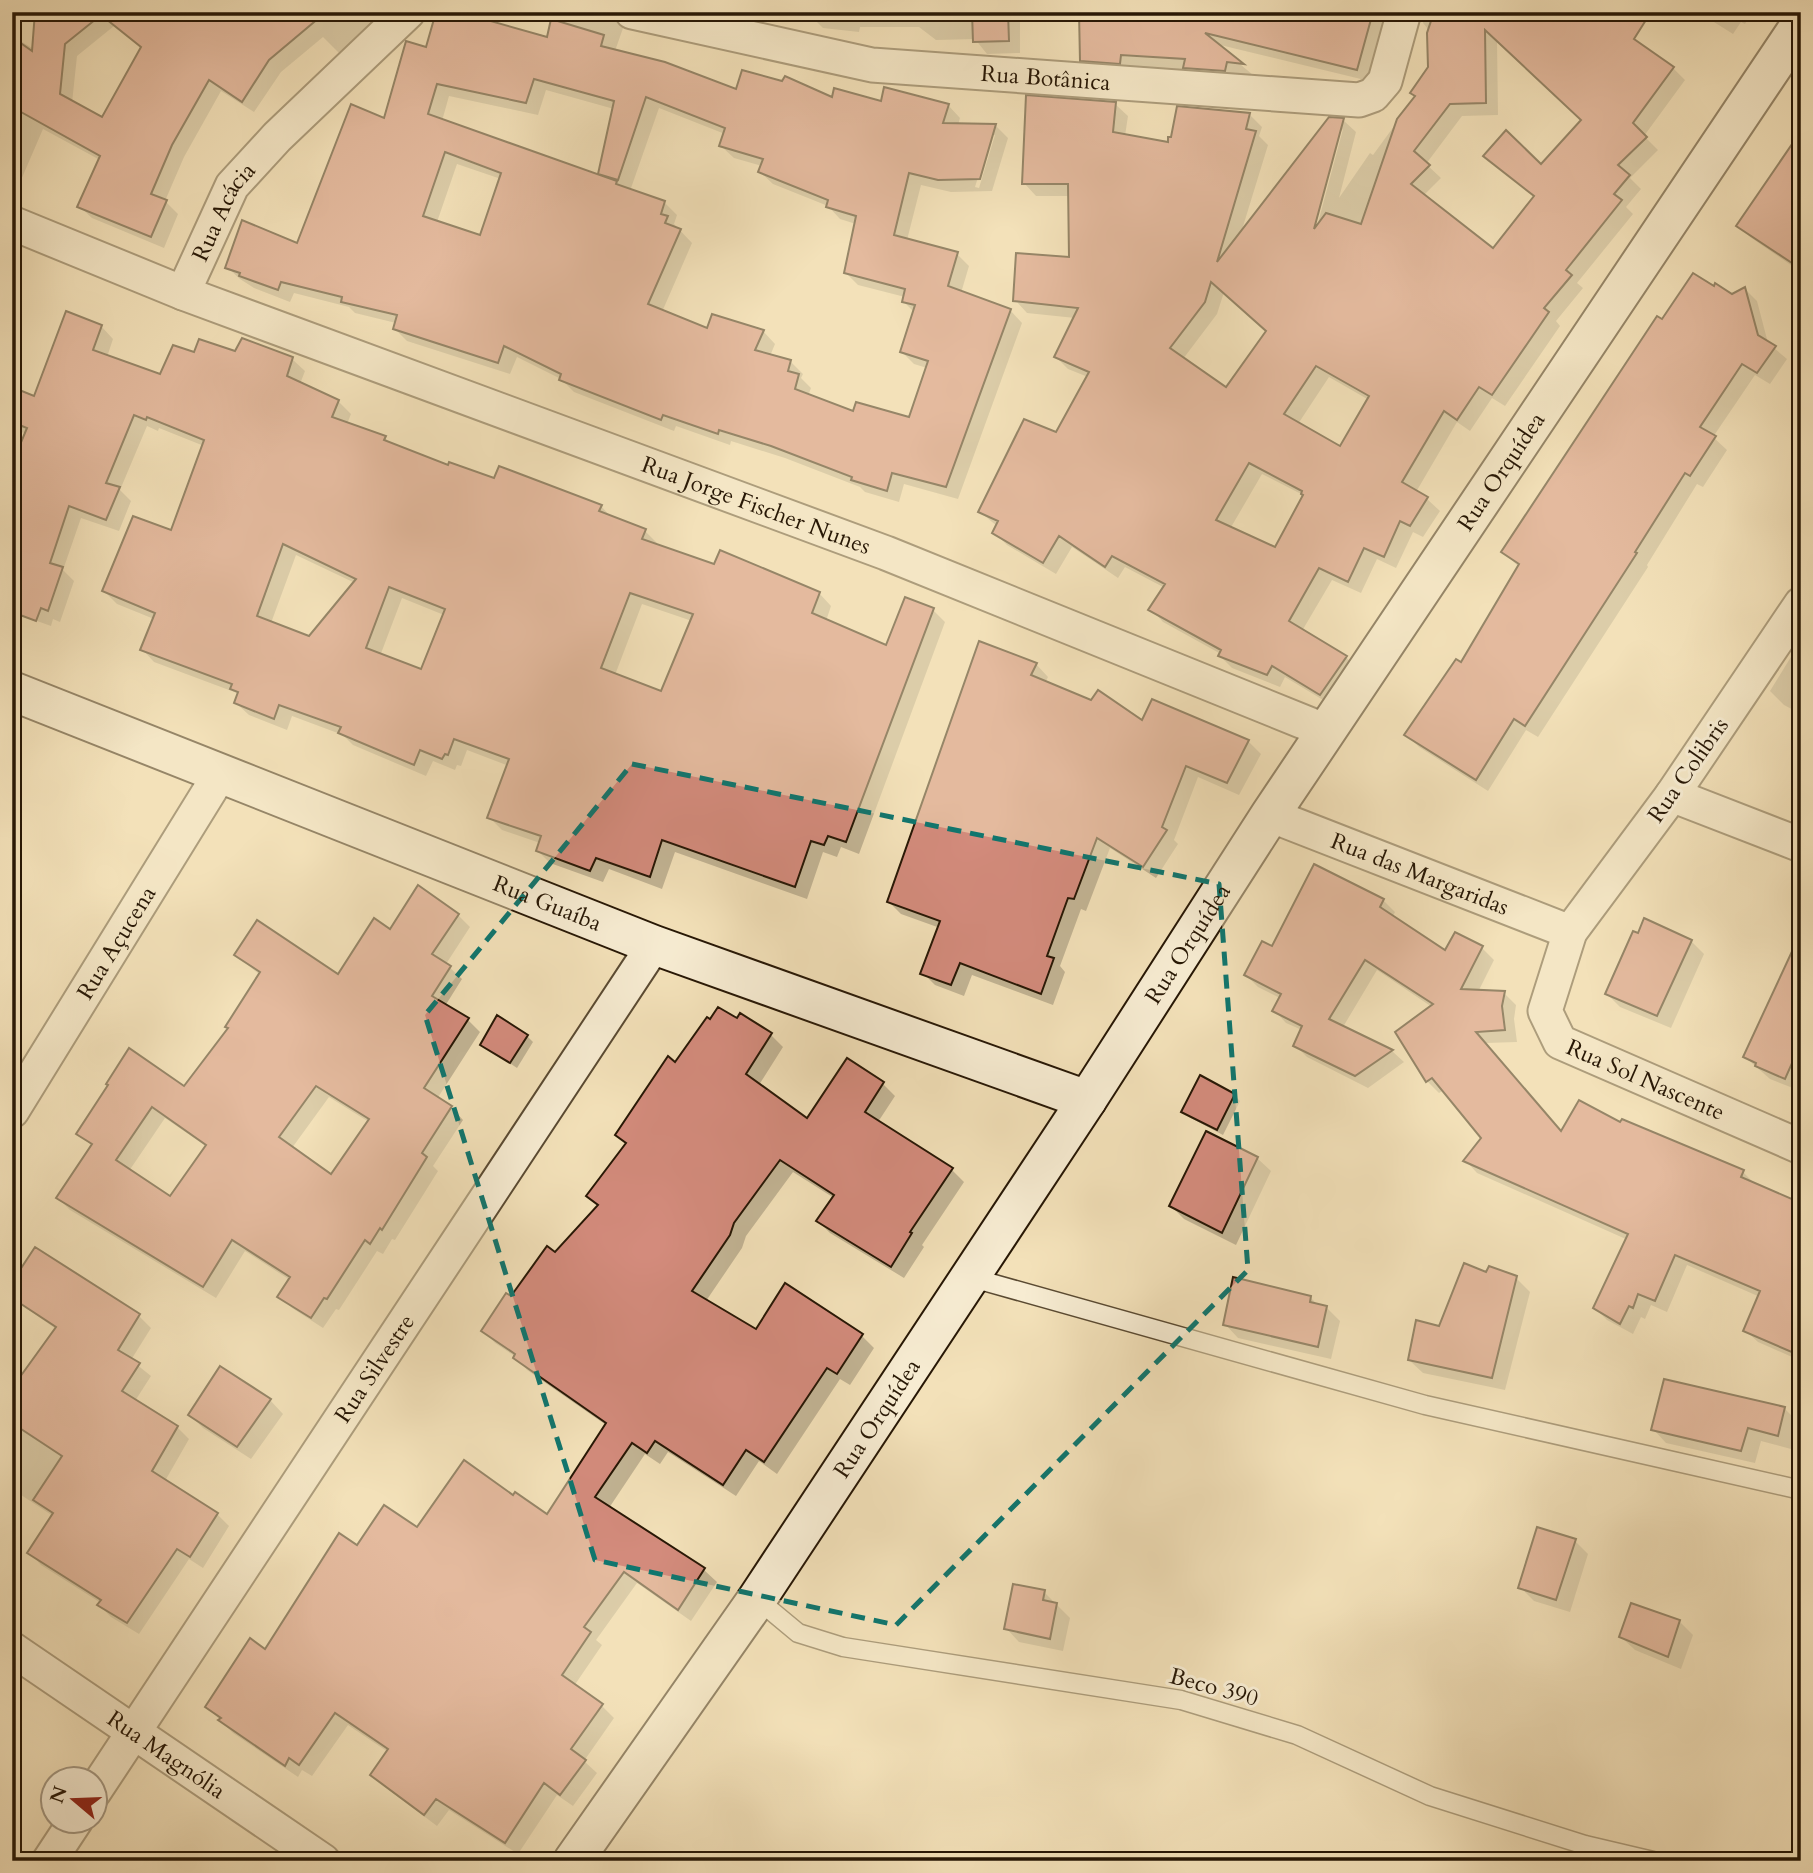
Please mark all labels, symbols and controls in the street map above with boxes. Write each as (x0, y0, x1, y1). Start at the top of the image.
street label: Rua Botânica (980, 57, 1112, 98)
street label: Rua Acácia (184, 155, 262, 266)
street label: Rua Orquídea (1450, 406, 1552, 537)
street label: Rua Jorge Fischer Nunes (638, 449, 875, 561)
street label: Rua Colibris (1640, 711, 1736, 829)
street label: Rua das Margaridas (1327, 825, 1513, 922)
street label: Rua Guaíba (489, 867, 606, 938)
street label: Rua Orquídea (1137, 878, 1237, 1010)
street label: Rua Açucena (69, 880, 163, 1005)
street label: Rua Sol Nascente (1562, 1031, 1730, 1127)
street label: Rua Silvestre (327, 1308, 421, 1429)
street label: Rua Orquídea (826, 1352, 927, 1484)
street label: Beco 390 (1166, 1660, 1262, 1714)
street label: Rua Magnólia (101, 1703, 232, 1806)
north arrow (38, 1764, 108, 1834)
text: N (44, 1782, 74, 1807)

